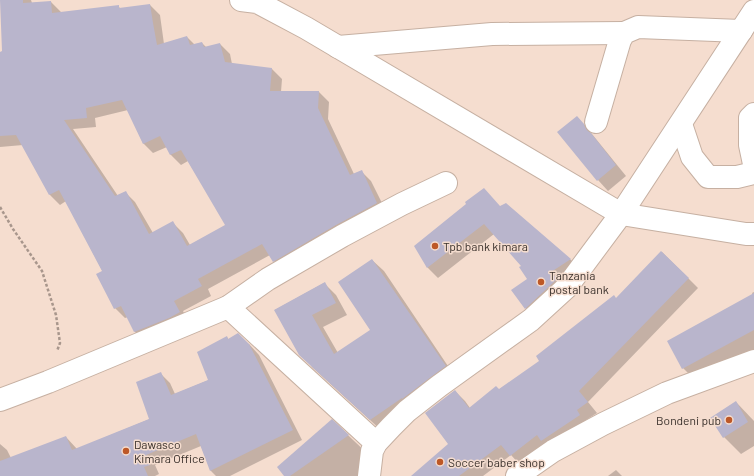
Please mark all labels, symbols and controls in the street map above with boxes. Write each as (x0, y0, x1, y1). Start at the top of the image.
place label: Tpb bank kimara (443, 239, 528, 253)
marker: Tpb bank kimara (430, 241, 440, 251)
place label: Tanzania postal bank (549, 268, 609, 296)
marker: Tanzania postal bank (536, 277, 546, 287)
place label: Bondeni pub (656, 413, 721, 427)
marker: Bondeni pub (724, 415, 734, 425)
place label: Dawasco Kimara Office (134, 437, 205, 465)
marker: Dawasco Kimara Office (121, 446, 131, 456)
place label: Soccer baber shop (448, 455, 545, 469)
marker: Soccer baber shop (435, 457, 445, 467)

